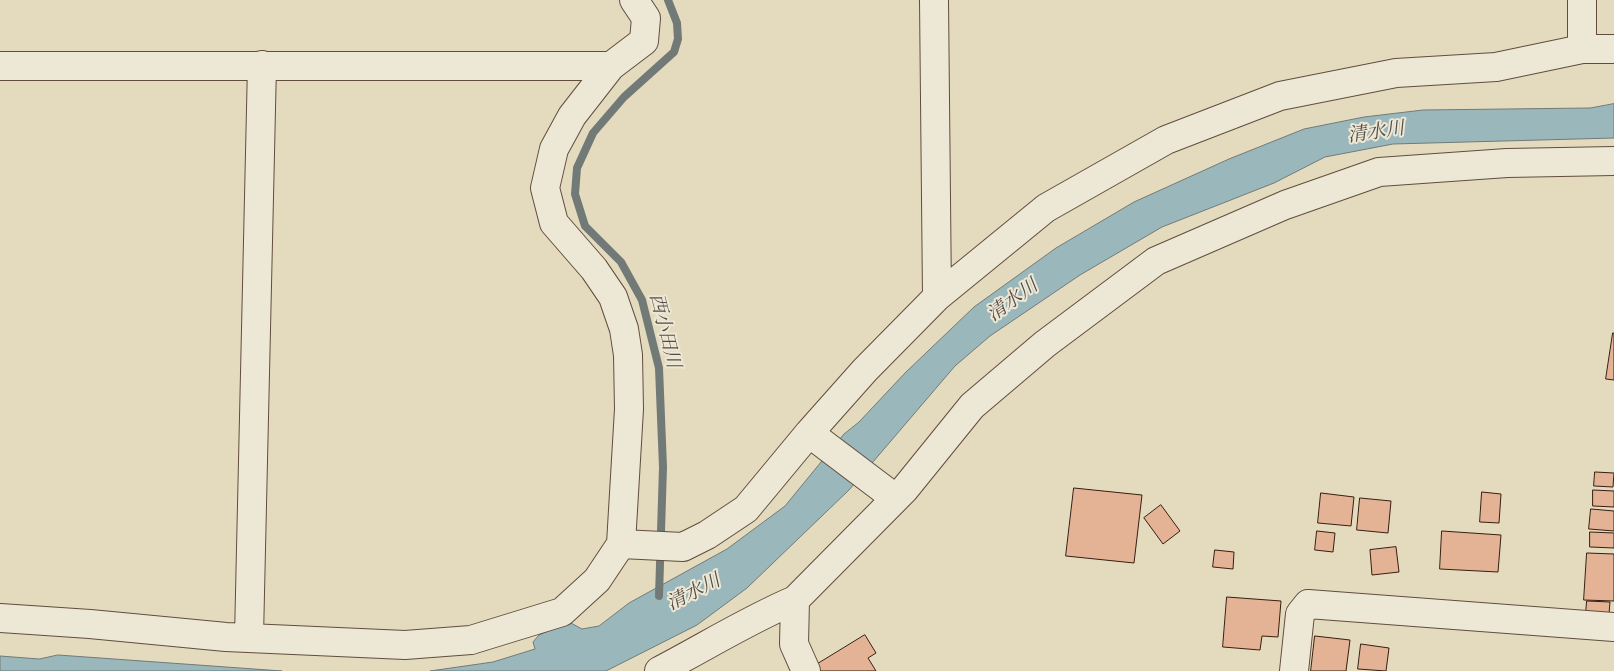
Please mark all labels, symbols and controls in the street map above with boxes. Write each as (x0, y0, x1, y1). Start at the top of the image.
water label: 清水川 (1346, 118, 1406, 148)
water label: 清水川 (983, 275, 1043, 327)
water label: 西小田川 (644, 291, 684, 371)
water label: 清水川 (663, 570, 725, 616)

